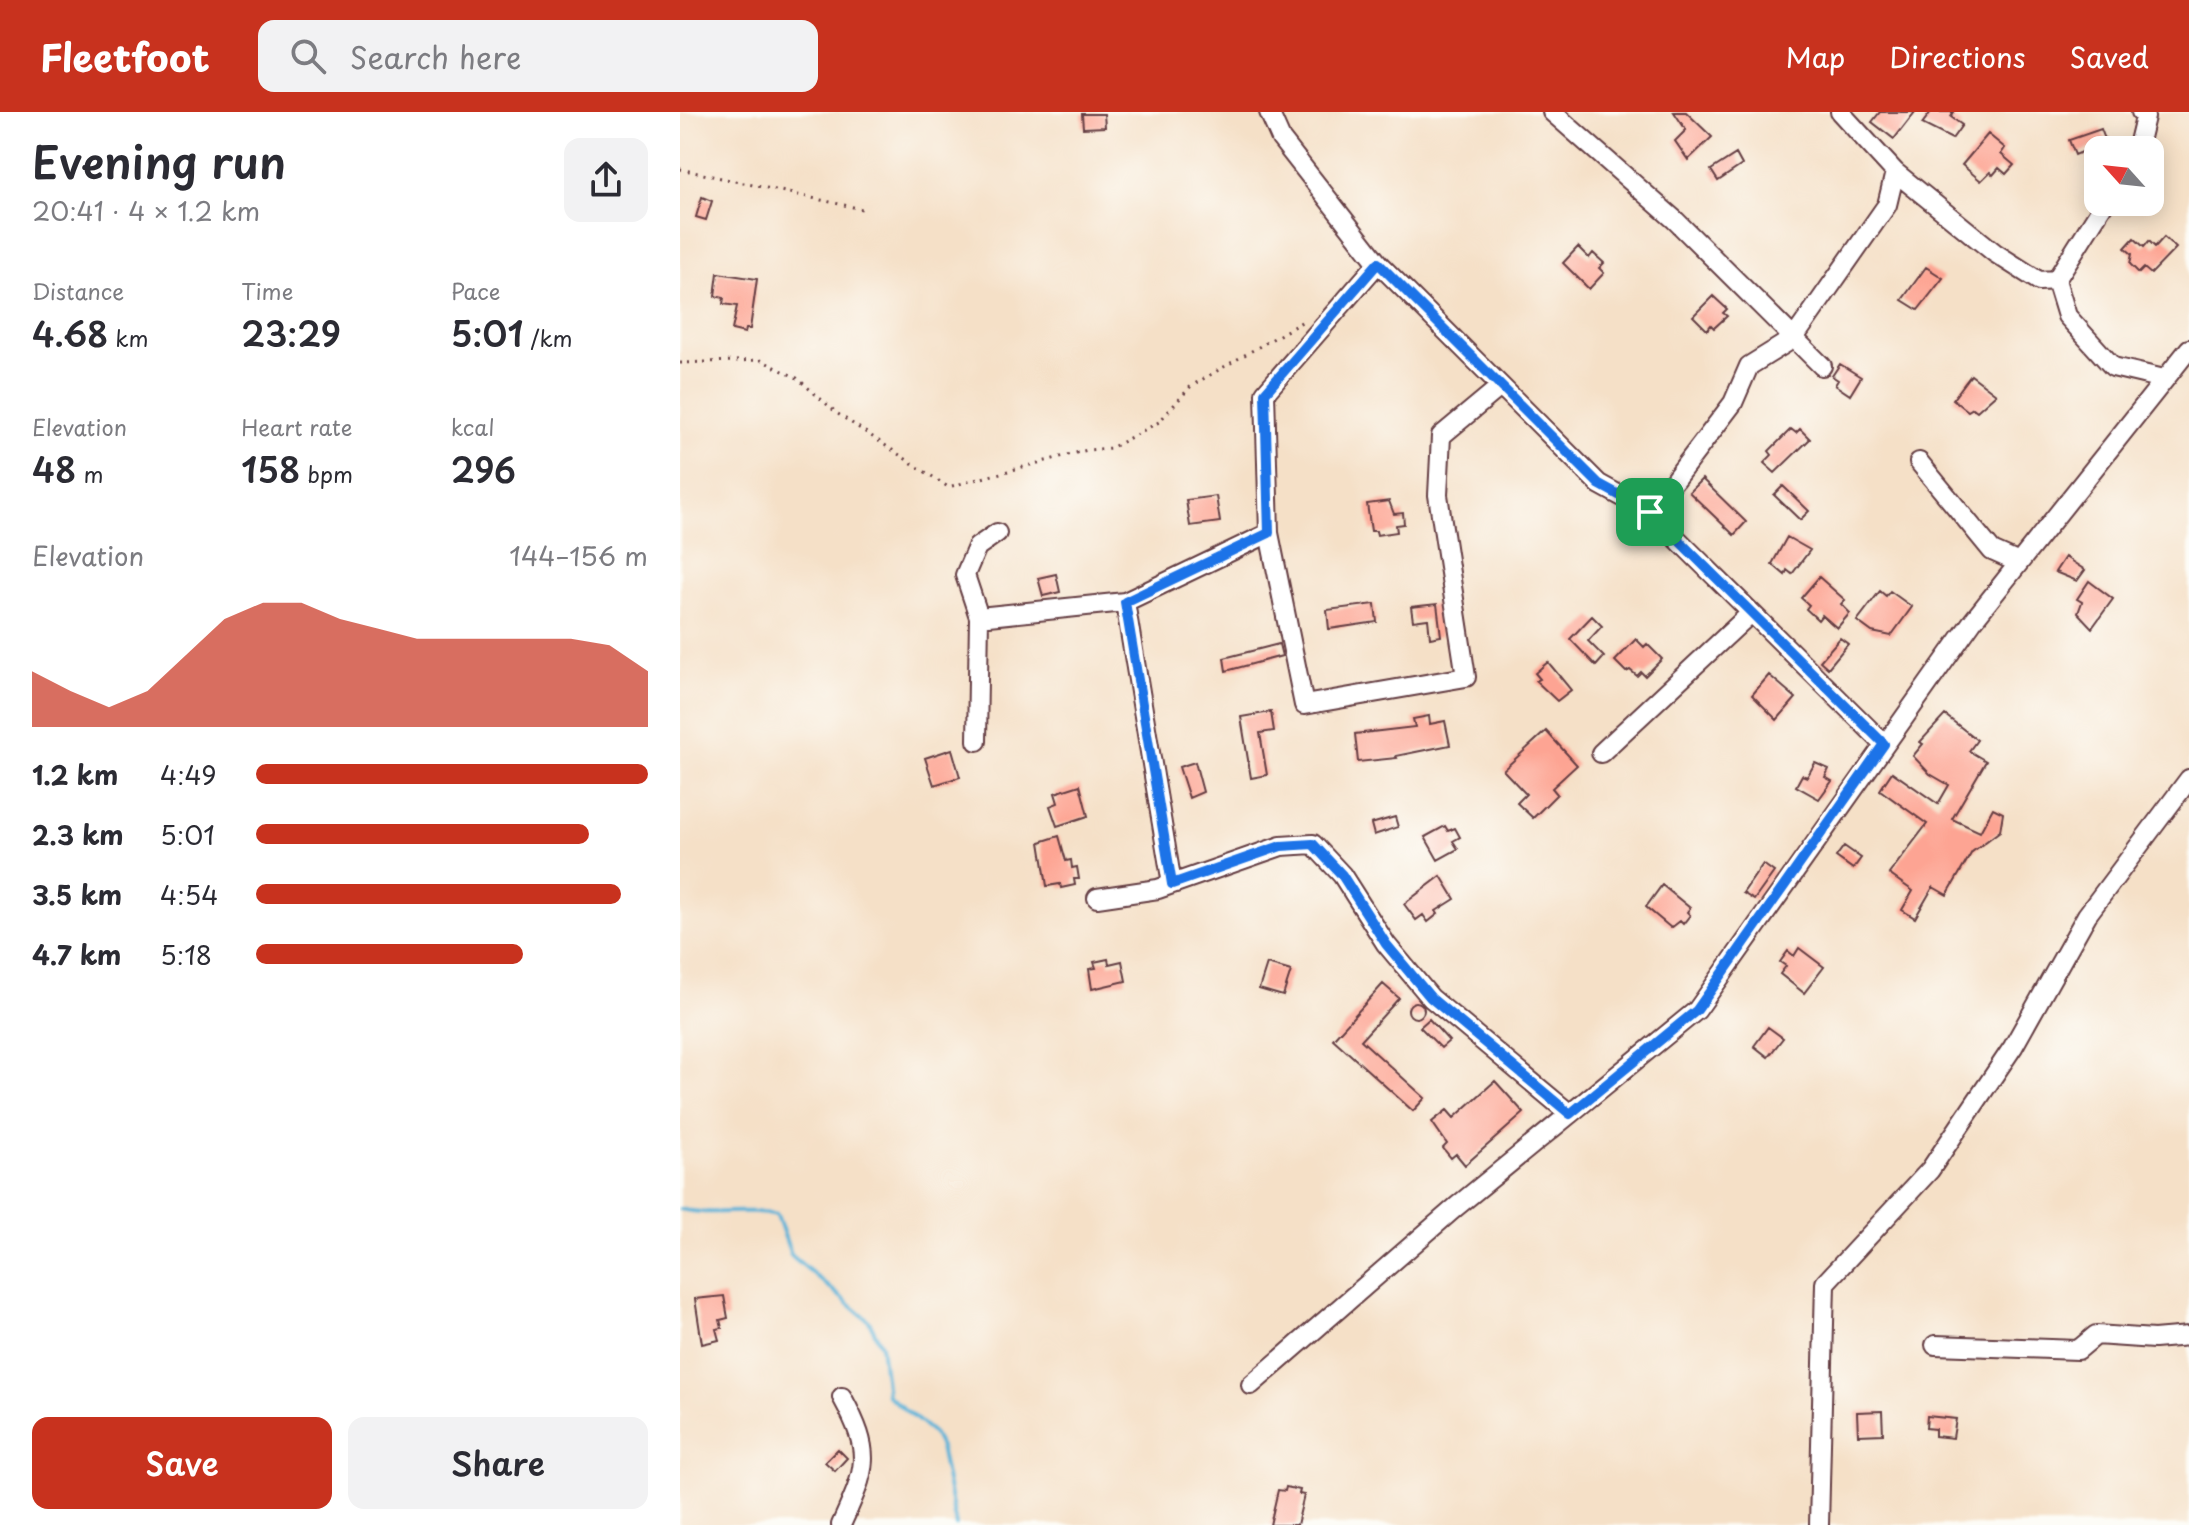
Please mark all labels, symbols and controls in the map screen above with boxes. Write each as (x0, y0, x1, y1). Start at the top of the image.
search box (258, 20, 818, 92)
text: Fleetfoot (40, 28, 210, 85)
icon: search (286, 34, 330, 78)
text: Search here (350, 34, 521, 79)
text: Map (1786, 35, 1845, 78)
text: Directions (1889, 35, 2026, 78)
text: Saved (2070, 35, 2149, 78)
text: Evening run (32, 128, 286, 194)
north arrow (2084, 136, 2164, 216)
map controls (2084, 136, 2164, 216)
button: share (564, 138, 648, 222)
text: 20:41 · 4 × 1.2 km (32, 191, 260, 230)
text: Distance (32, 274, 124, 307)
text: Time (241, 274, 293, 307)
text: Pace (451, 274, 500, 307)
text: 4.68 (32, 307, 108, 359)
text: 23:29 (241, 307, 341, 359)
text: 5:01 (451, 307, 523, 359)
text: km (108, 321, 148, 354)
text: /km (523, 321, 573, 354)
text: Elevation (32, 410, 127, 443)
text: Heart rate (241, 410, 352, 443)
text: kcal (451, 410, 495, 443)
text: 48 (32, 443, 76, 495)
text: 158 (241, 443, 300, 495)
text: 296 (451, 443, 516, 495)
text: m (76, 457, 103, 490)
text: bpm (300, 457, 353, 490)
pin (1616, 478, 1684, 546)
icon: arrive (1628, 490, 1672, 534)
text: Elevation (32, 536, 144, 575)
text: 144–156 m (509, 536, 648, 575)
text: 1.2 km (32, 755, 118, 794)
text: 4:49 (160, 755, 217, 794)
text: 2.3 km (32, 815, 124, 854)
text: 5:01 (160, 815, 215, 854)
text: 3.5 km (32, 875, 122, 914)
text: 4:54 (160, 875, 219, 914)
text: 4.7 km (32, 935, 121, 974)
text: 5:18 (160, 935, 212, 974)
button: Save (32, 1417, 332, 1509)
button: Share (348, 1417, 648, 1509)

